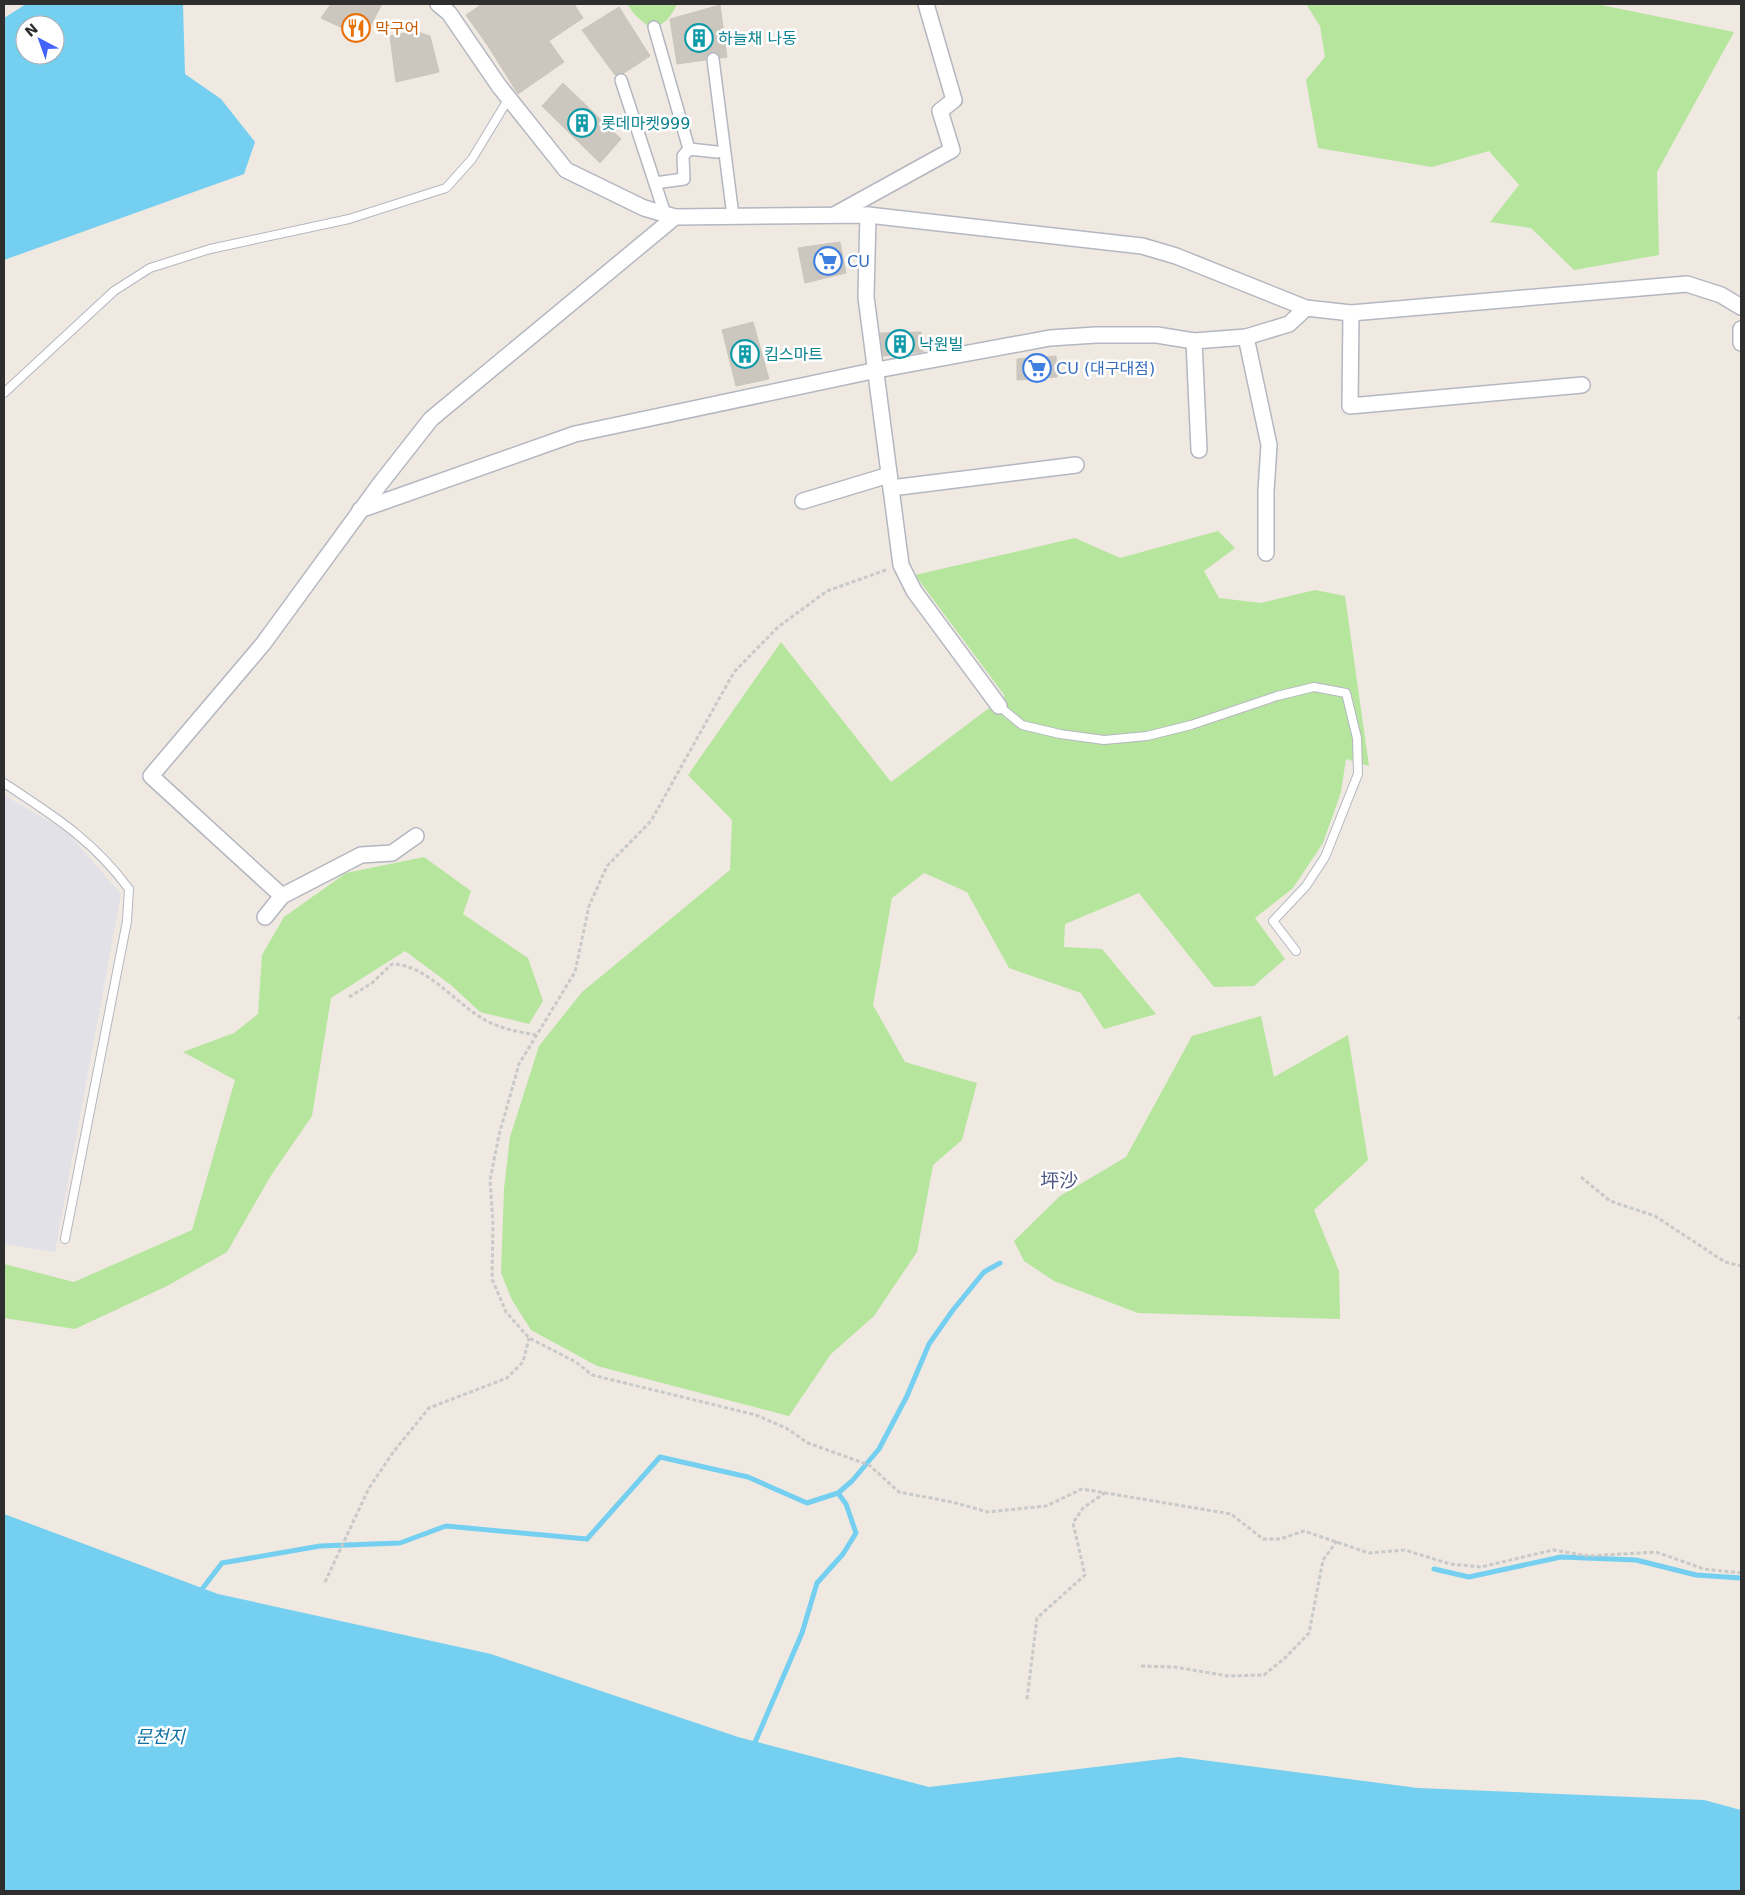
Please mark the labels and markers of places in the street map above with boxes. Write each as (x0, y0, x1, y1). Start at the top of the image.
restaurant icon: 막구어 (341, 13, 371, 43)
place label: 막구어 (375, 19, 419, 38)
building icon: 하늘채 나동 (684, 23, 714, 53)
place label: 하늘채 나동 (718, 29, 797, 48)
building icon: 롯데마켓999 (567, 108, 597, 138)
place label: 롯데마켓999 (601, 114, 690, 133)
supermarket icon: CU (813, 246, 843, 276)
place label: CU (847, 252, 870, 271)
building icon: 낙원빌 (885, 329, 915, 359)
place label: 낙원빌 (919, 335, 963, 354)
building icon: 킴스마트 (730, 339, 760, 369)
place label: 킴스마트 (764, 345, 823, 364)
supermarket icon: CU (대구대점) (1022, 353, 1052, 383)
place label: CU (대구대점) (1056, 359, 1155, 378)

